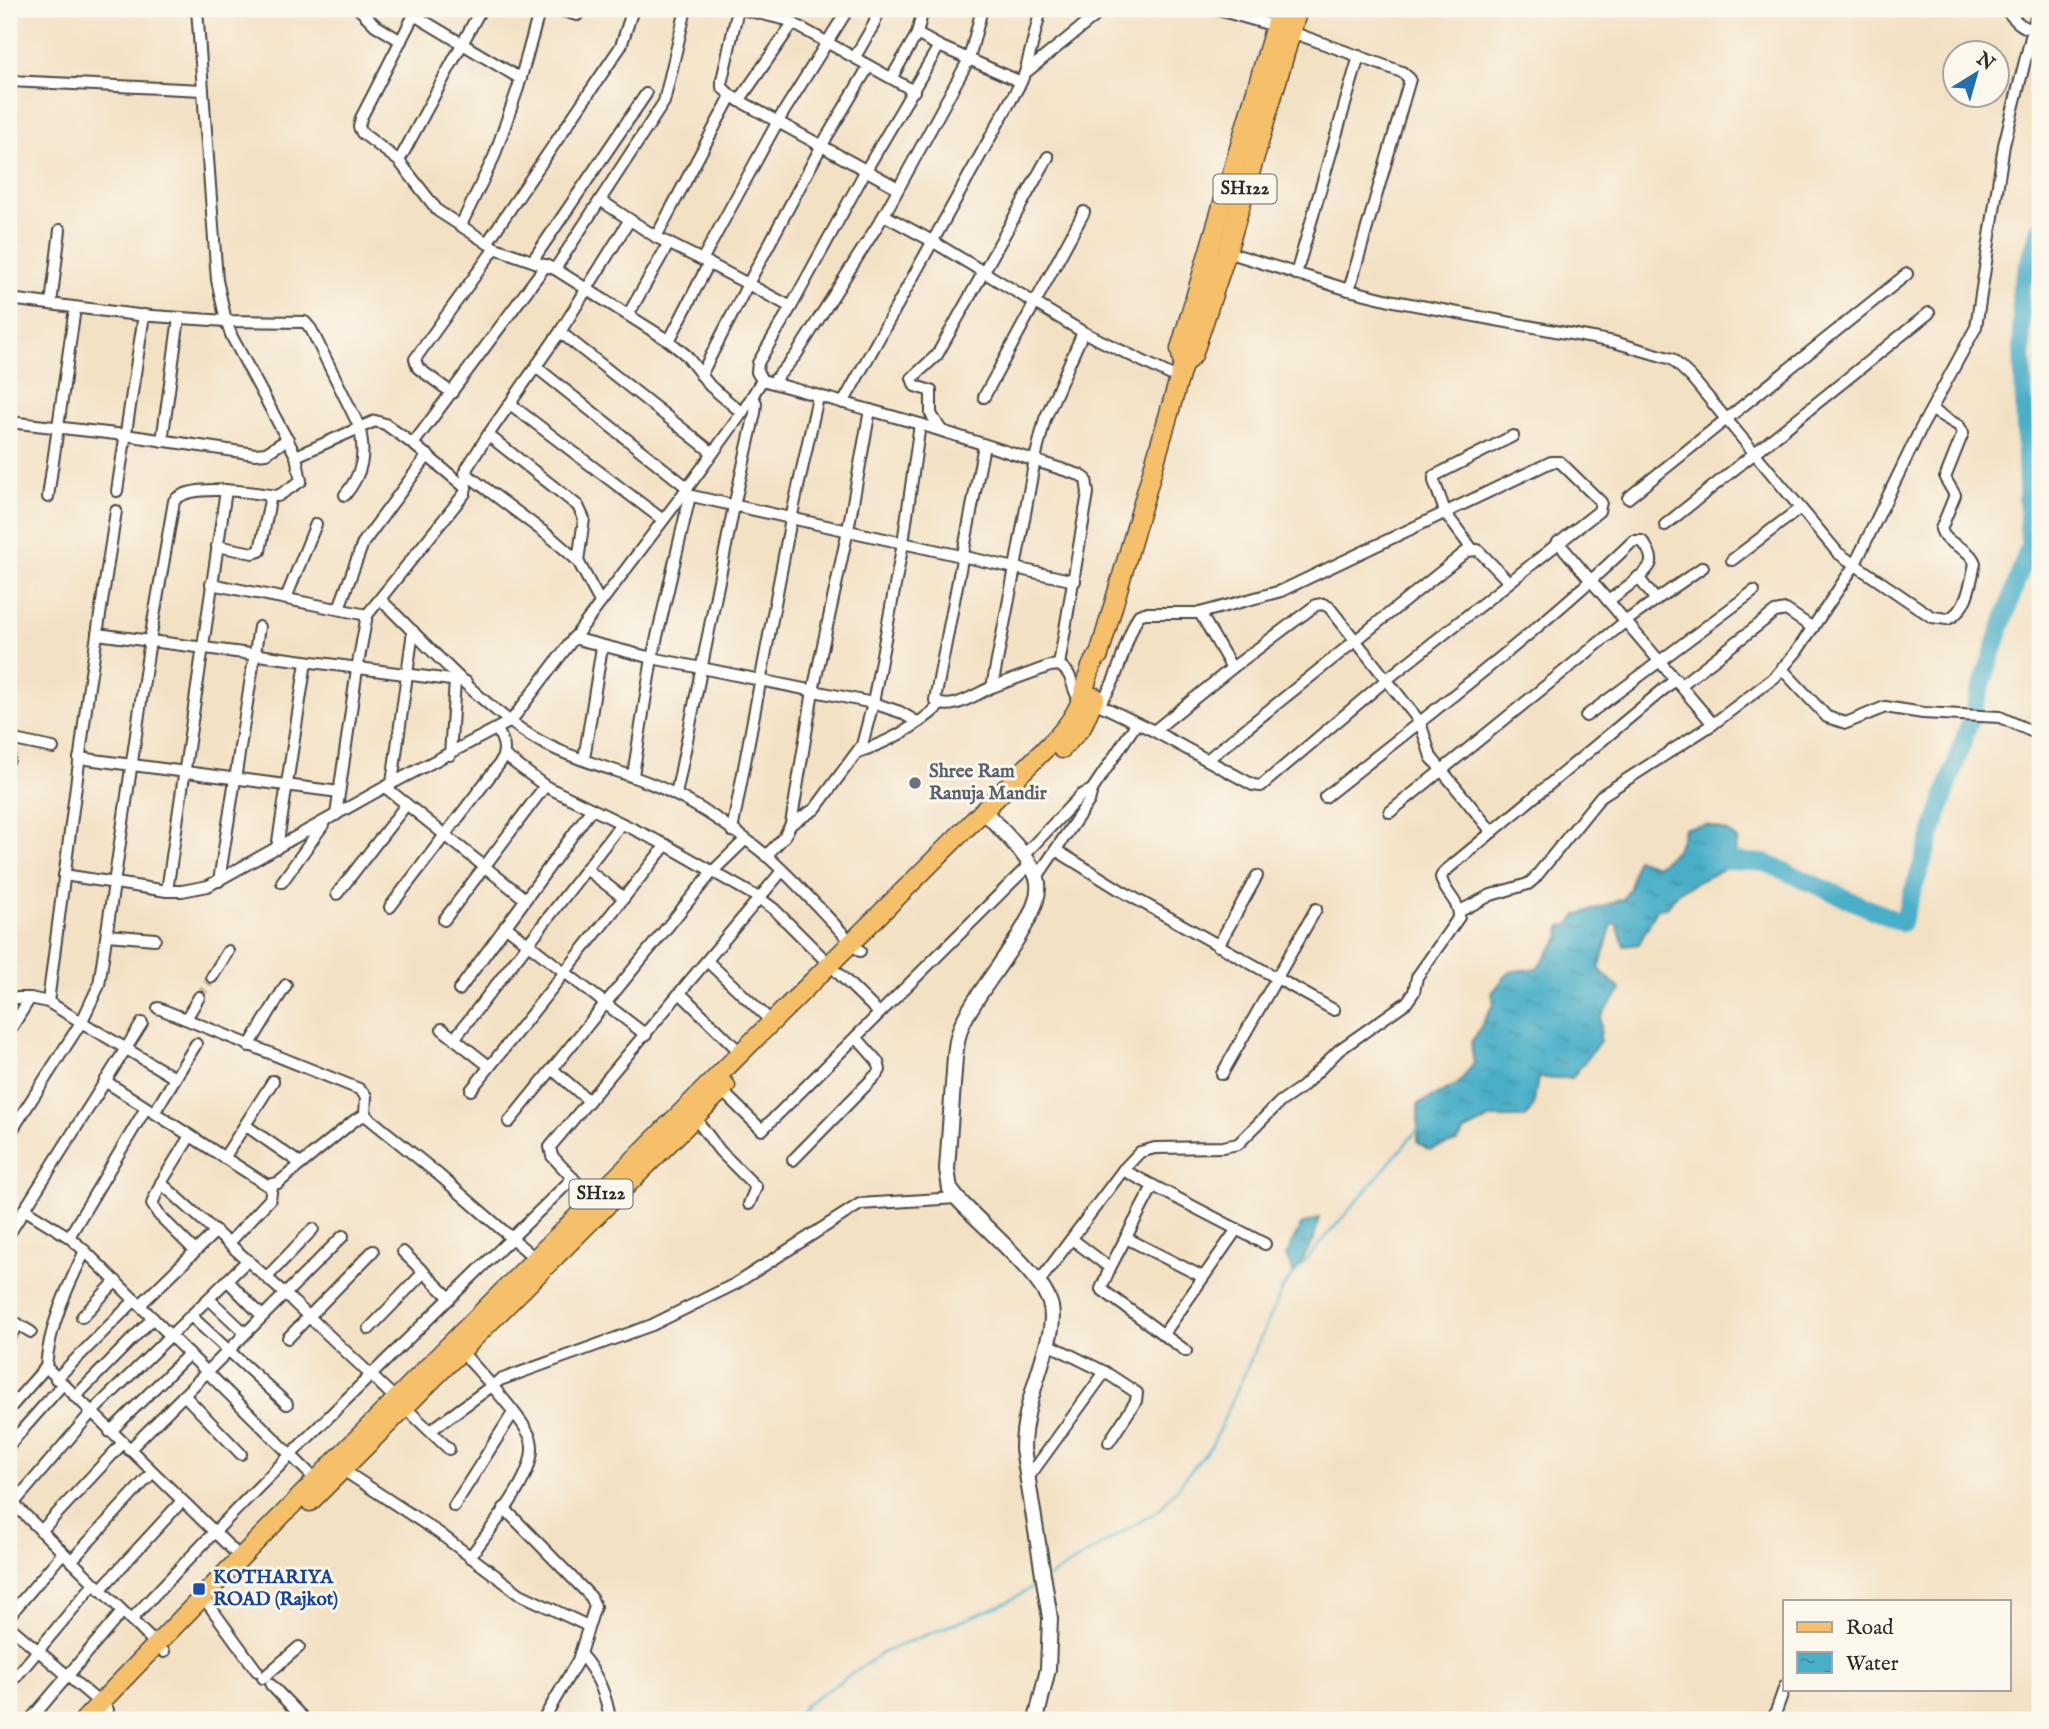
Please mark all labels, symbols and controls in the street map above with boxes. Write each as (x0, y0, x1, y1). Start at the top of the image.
north arrow (1940, 38, 2010, 108)
text: N (1970, 47, 1999, 77)
road number: SH122 (1214, 174, 1276, 204)
place label: Shree Ram Ranuja Mandir (929, 760, 1048, 806)
marker: Shree Ram Ranuja Mandir (907, 775, 923, 791)
road number: SH122 (570, 1180, 632, 1209)
place label: KOTHARIYA ROAD (Rajkot) (213, 1566, 338, 1612)
marker: KOTHARIYA ROAD (Rajkot) (191, 1581, 207, 1597)
legend (1783, 1600, 2010, 1690)
text: Road (1846, 1615, 1894, 1642)
text: Water (1846, 1651, 1899, 1678)

